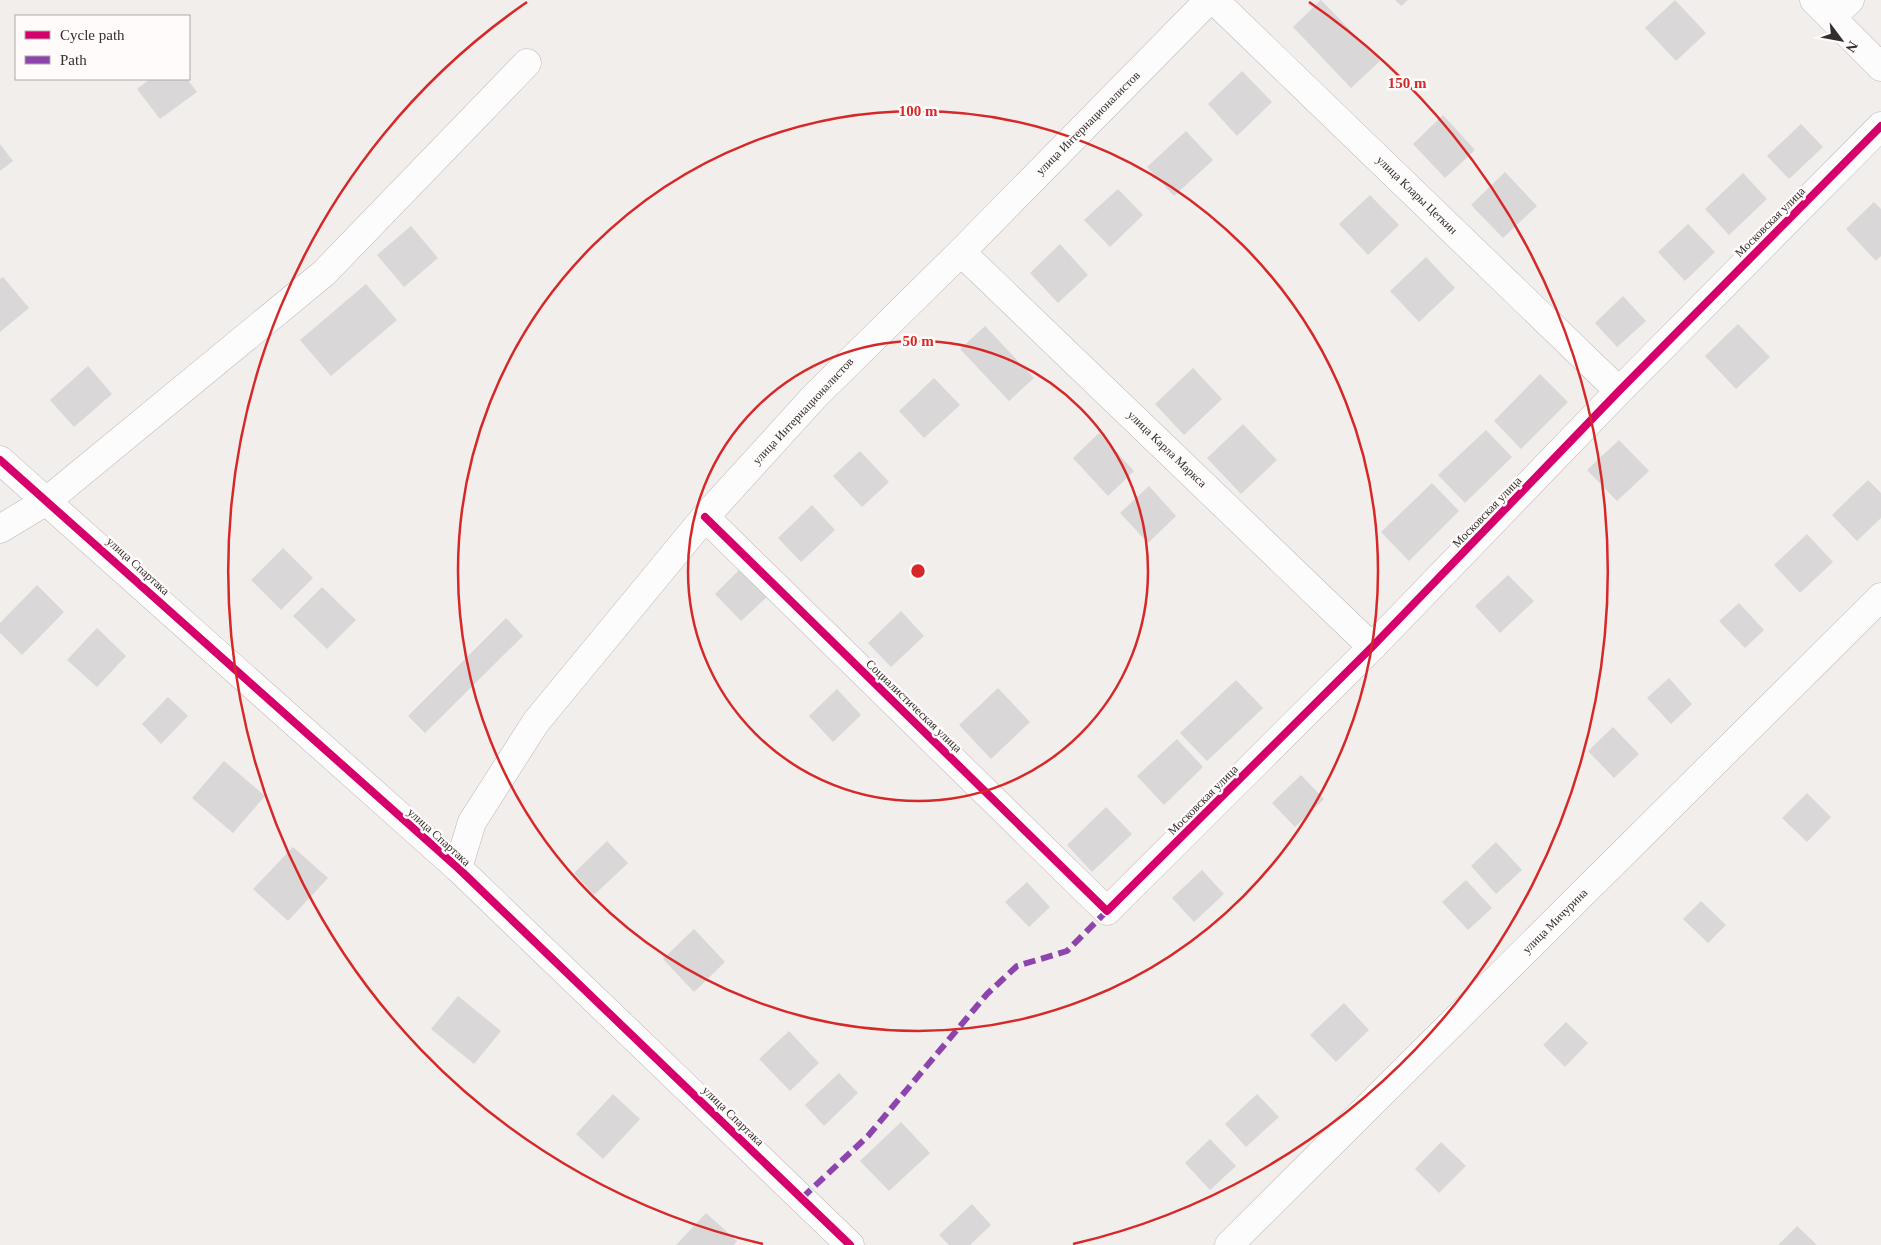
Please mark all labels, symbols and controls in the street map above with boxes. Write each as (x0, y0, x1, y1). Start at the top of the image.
legend (15, 15, 190, 80)
north arrow (1816, 15, 1866, 65)
text: Cycle path (60, 27, 125, 43)
text: N (1843, 38, 1861, 55)
text: Path (60, 52, 87, 68)
street label: улица Интернационалистов (1033, 68, 1143, 178)
text: 150 m (1388, 75, 1427, 91)
text: 100 m (899, 103, 938, 119)
street label: улица Клары Цеткин (1374, 153, 1461, 238)
street label: Московская улица (1732, 184, 1808, 260)
text: 50 m (902, 333, 934, 349)
street label: улица Интернационалистов (750, 354, 857, 467)
street label: улица Карла Маркса (1125, 408, 1210, 491)
street label: Московская улица (1450, 473, 1525, 550)
street label: улица Спартака (104, 534, 173, 598)
centre of rings (909, 562, 927, 580)
street label: Социалистическая улица (863, 657, 965, 756)
street label: Московская улица (1165, 762, 1241, 838)
street label: улица Спартака (405, 805, 474, 869)
street label: улица Мичурина (1520, 885, 1591, 956)
street label: улица Спартака (699, 1083, 767, 1149)

